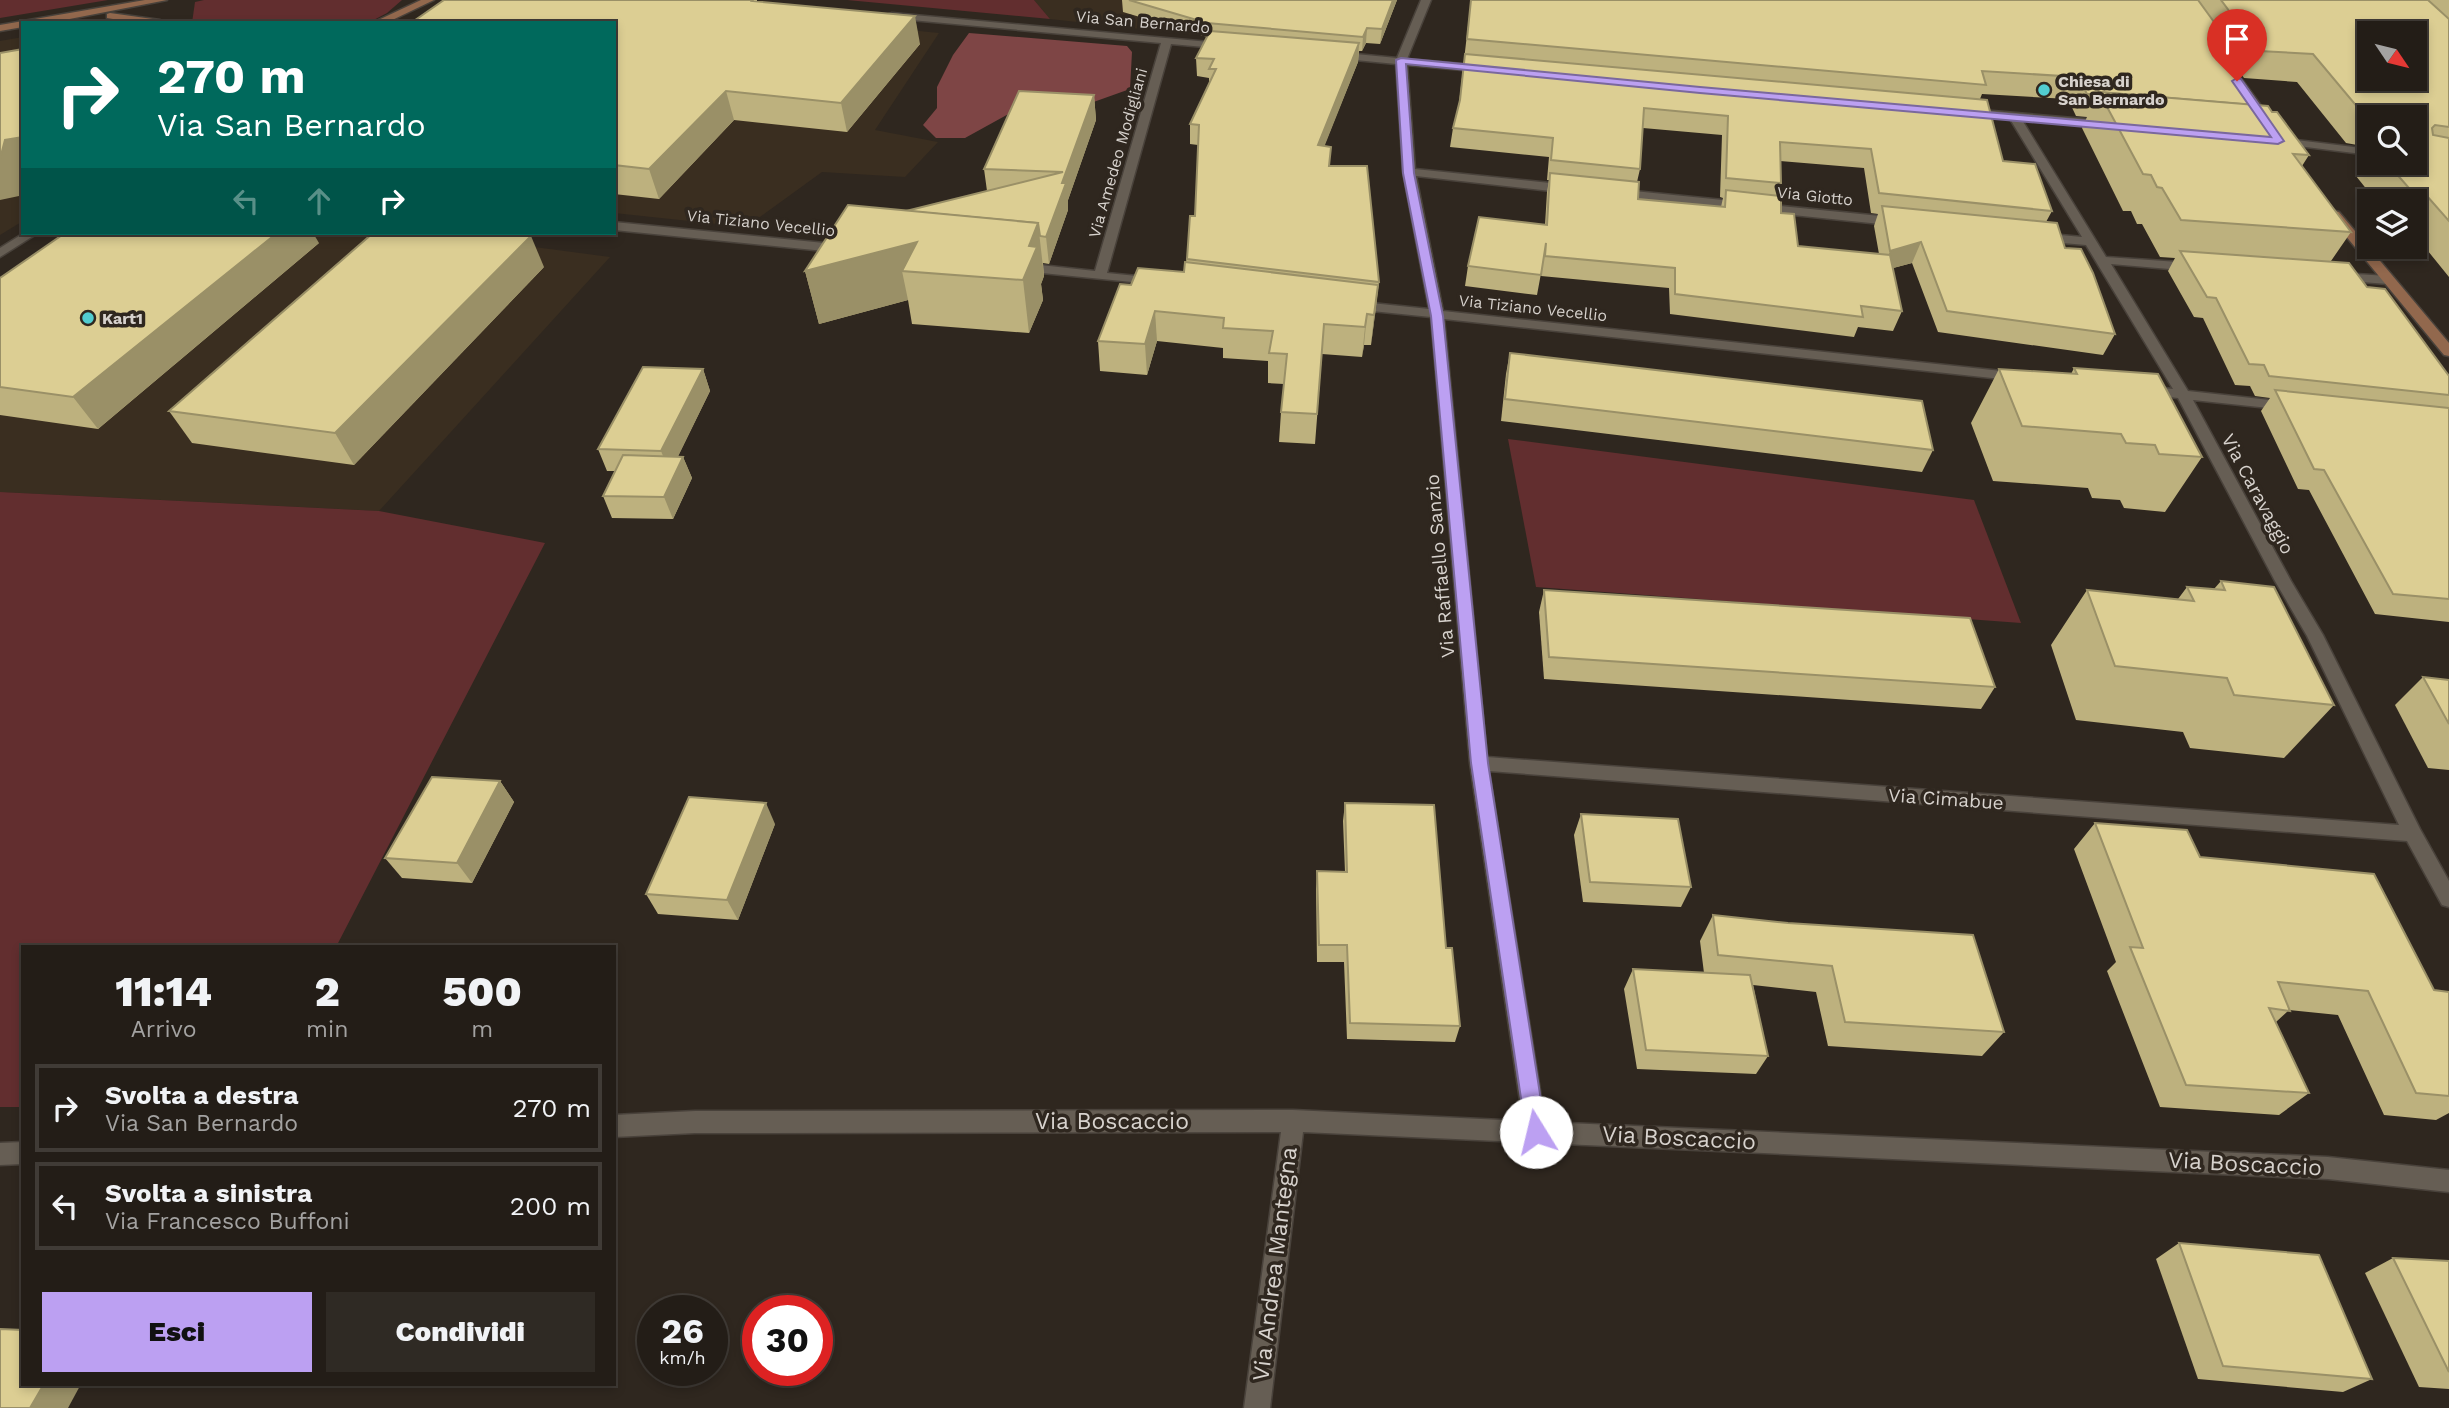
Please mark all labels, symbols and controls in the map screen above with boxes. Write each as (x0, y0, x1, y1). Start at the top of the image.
street label: Via San Bernardo (1075, 7, 1211, 37)
pin (2207, 9, 2267, 81)
icon: arrive (2218, 20, 2256, 58)
north arrow (2357, 21, 2427, 91)
map controls (2357, 21, 2427, 259)
text: 270 m (157, 47, 306, 105)
icon: right (42, 49, 133, 140)
street label: Via Amedeo Modigliani (1085, 66, 1151, 240)
place label: Chiesa di San Bernardo (2058, 72, 2165, 109)
marker: Chiesa di San Bernardo (2036, 82, 2052, 98)
button: search (2357, 105, 2427, 175)
text: Via San Bernardo (157, 106, 426, 144)
icon: left (227, 182, 265, 220)
icon: ahead (300, 182, 338, 220)
icon: right (373, 182, 411, 220)
street label: Via Giotto (1776, 183, 1854, 209)
button: layers (2357, 189, 2427, 259)
street label: Via Tiziano Vecellio (686, 206, 836, 240)
street label: Via Tiziano Vecellio (1458, 291, 1608, 325)
place label: Kart1 (102, 309, 143, 328)
marker: Kart1 (80, 310, 96, 326)
street label: Via Caravaggio (2217, 430, 2299, 558)
street label: Via Raffaello Sanzio (1421, 473, 1459, 659)
street label: Via Cimabue (1887, 783, 2005, 815)
text: 11:14 (115, 967, 212, 1016)
text: 2 (315, 967, 340, 1016)
text: 500 (443, 967, 522, 1016)
text: Arrivo (131, 1016, 196, 1043)
text: min (306, 1016, 348, 1043)
text: m (471, 1016, 493, 1043)
text: Svolta a destra (105, 1080, 298, 1110)
icon: right (46, 1089, 84, 1127)
text: 270 m (512, 1093, 591, 1123)
position arrow (1499, 1095, 1573, 1169)
street label: Via Boscaccio (1035, 1108, 1189, 1135)
text: Via San Bernardo (105, 1110, 298, 1137)
street label: Via Boscaccio (1601, 1120, 1757, 1156)
street label: Via Andrea Mantegna (1247, 1145, 1303, 1383)
street label: Via Boscaccio (2167, 1146, 2323, 1182)
text: Svolta a sinistra (105, 1178, 312, 1208)
icon: left (46, 1187, 84, 1225)
text: 200 m (510, 1191, 591, 1221)
text: Via Francesco Buffoni (105, 1208, 350, 1235)
button: Esci (42, 1292, 312, 1372)
button: Condividi (326, 1292, 595, 1372)
speed limit sign: 30 (742, 1295, 833, 1386)
text: 26 (661, 1310, 704, 1352)
text: km/h (659, 1347, 706, 1368)

